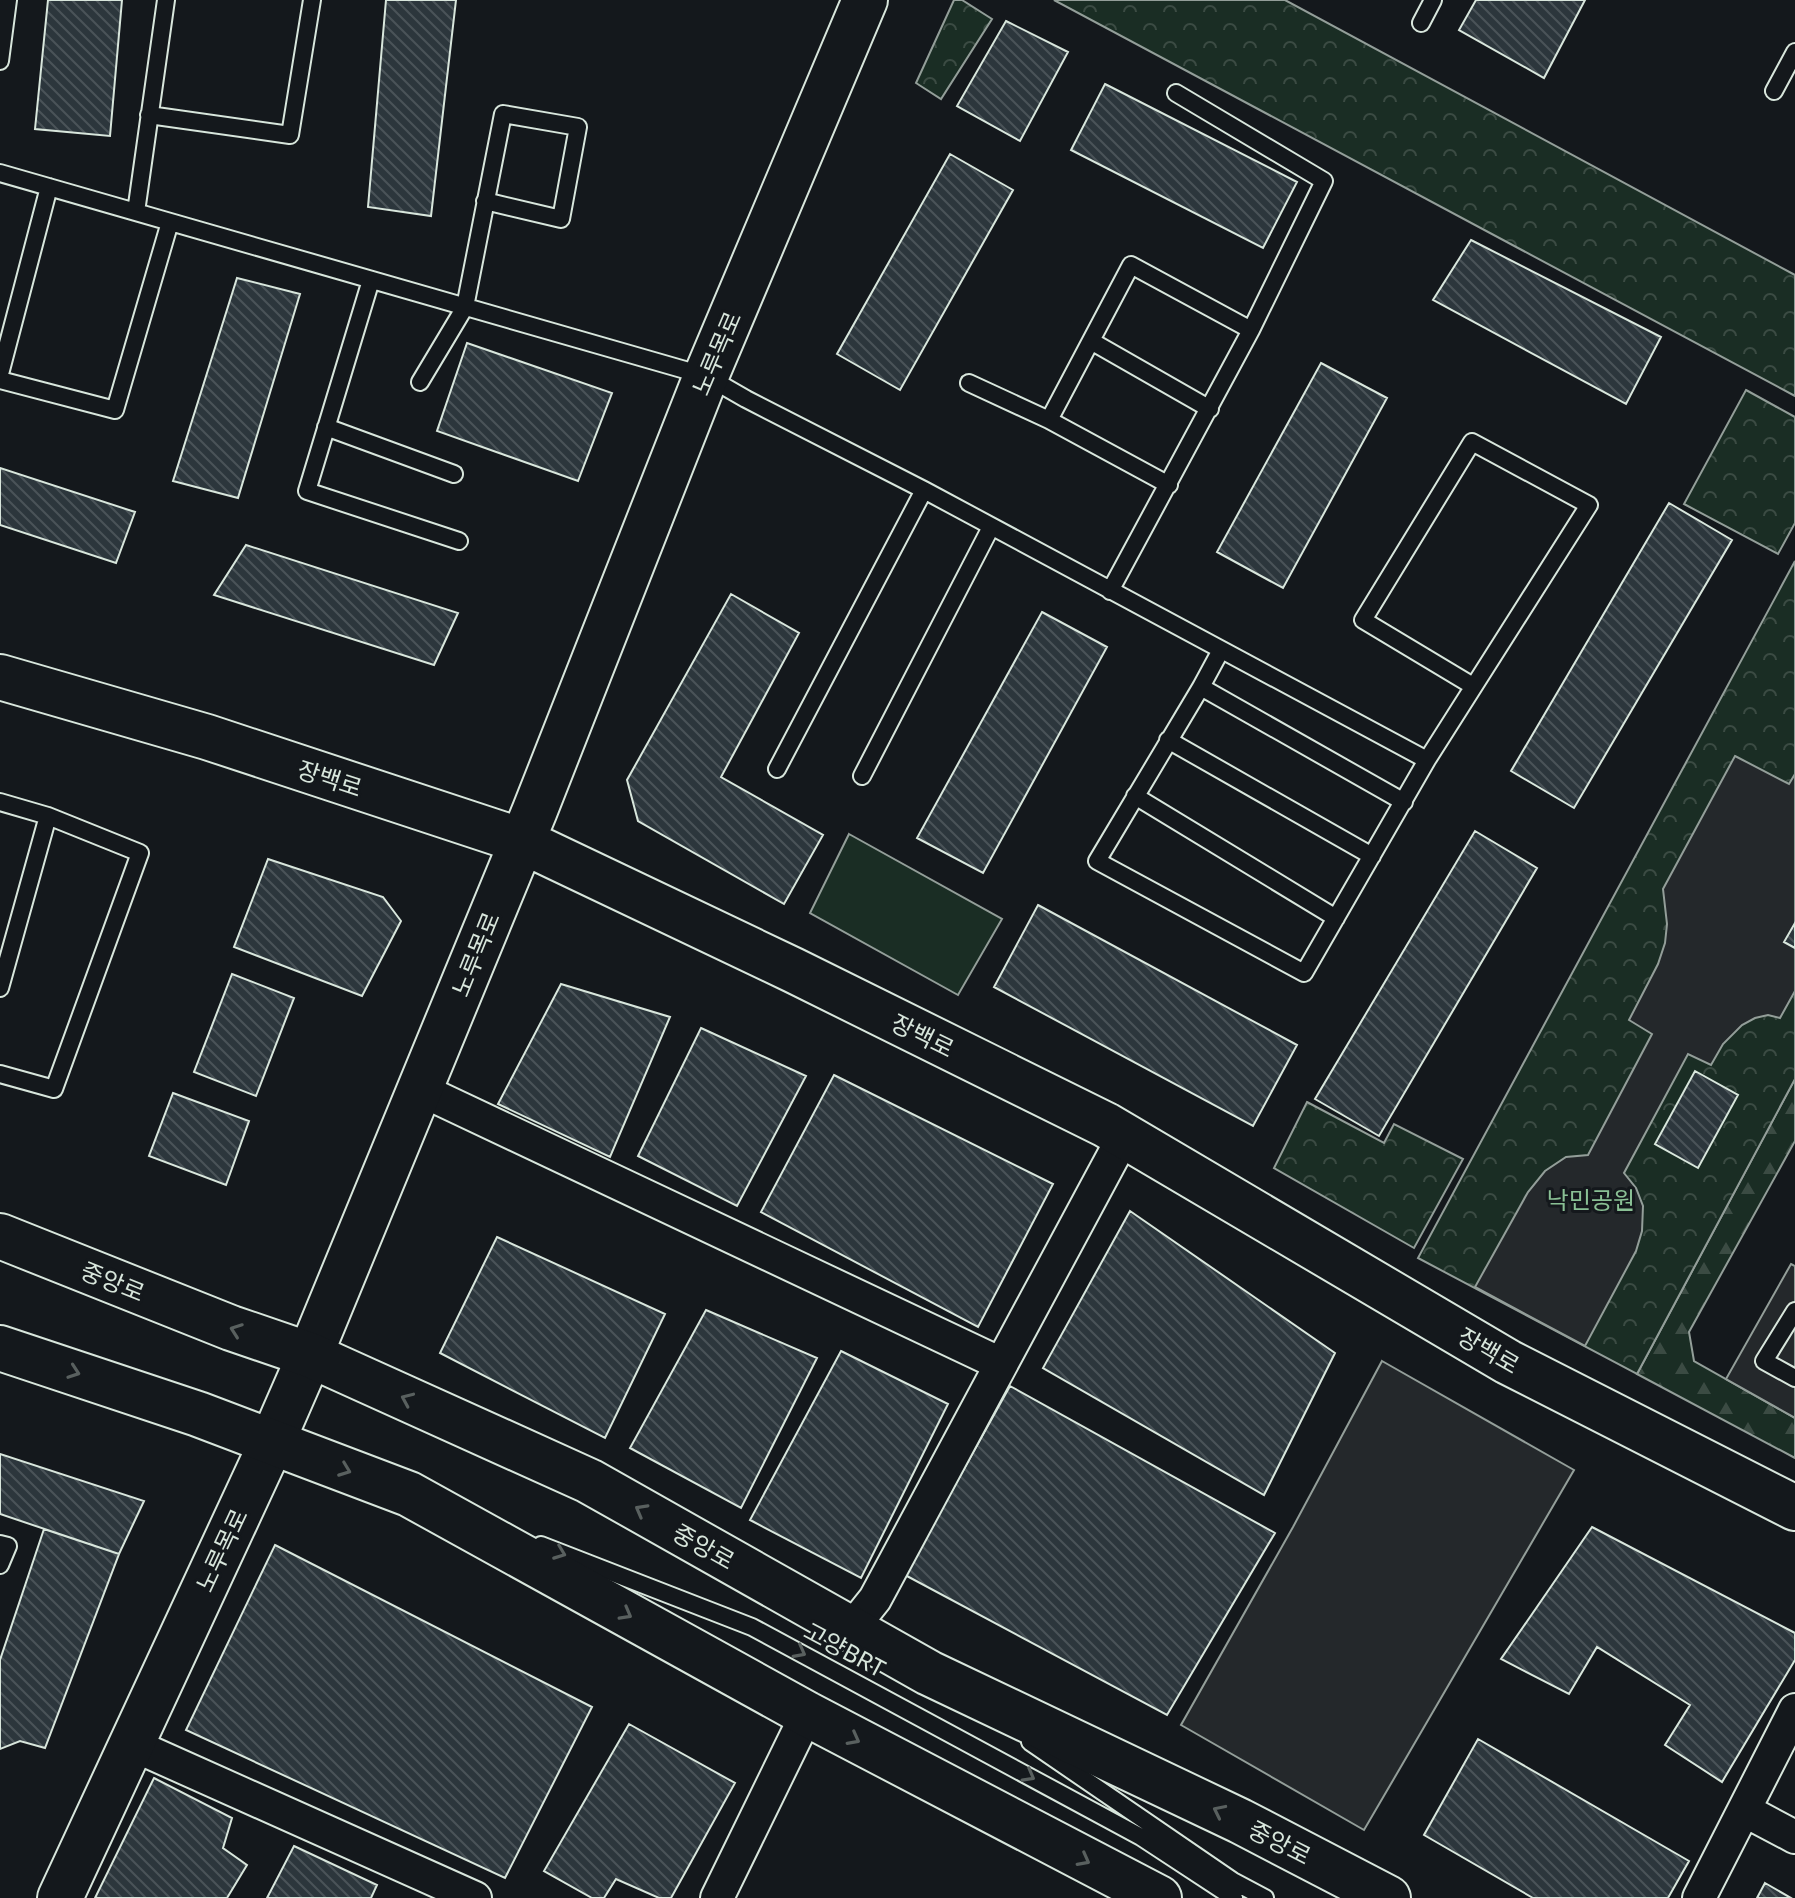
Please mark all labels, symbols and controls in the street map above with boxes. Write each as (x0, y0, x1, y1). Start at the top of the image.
street label: 노루목로 (684, 306, 748, 400)
street label: 장백로 (293, 752, 367, 804)
street label: 노루목로 (443, 907, 507, 1001)
street label: 장백로 (886, 1006, 960, 1064)
park label: 낙민공원 (1547, 1183, 1635, 1216)
street label: 중앙로 (76, 1253, 150, 1309)
street label: 장백로 (1452, 1319, 1526, 1381)
one-way arrow (230, 1323, 244, 1339)
one-way arrow (66, 1363, 80, 1379)
one-way arrow (401, 1392, 415, 1408)
one-way arrow (337, 1460, 351, 1477)
street label: 노루목로 (187, 1503, 255, 1597)
one-way arrow (635, 1505, 650, 1520)
street label: 중앙로 (667, 1516, 741, 1576)
one-way arrow (552, 1543, 566, 1559)
one-way arrow (617, 1604, 632, 1620)
street label: 고양BRT (798, 1614, 892, 1685)
one-way arrow (791, 1643, 806, 1658)
one-way arrow (846, 1729, 860, 1744)
one-way arrow (1020, 1766, 1035, 1781)
one-way arrow (1212, 1805, 1227, 1821)
street label: 중앙로 (1243, 1812, 1317, 1872)
one-way arrow (1075, 1851, 1090, 1866)

